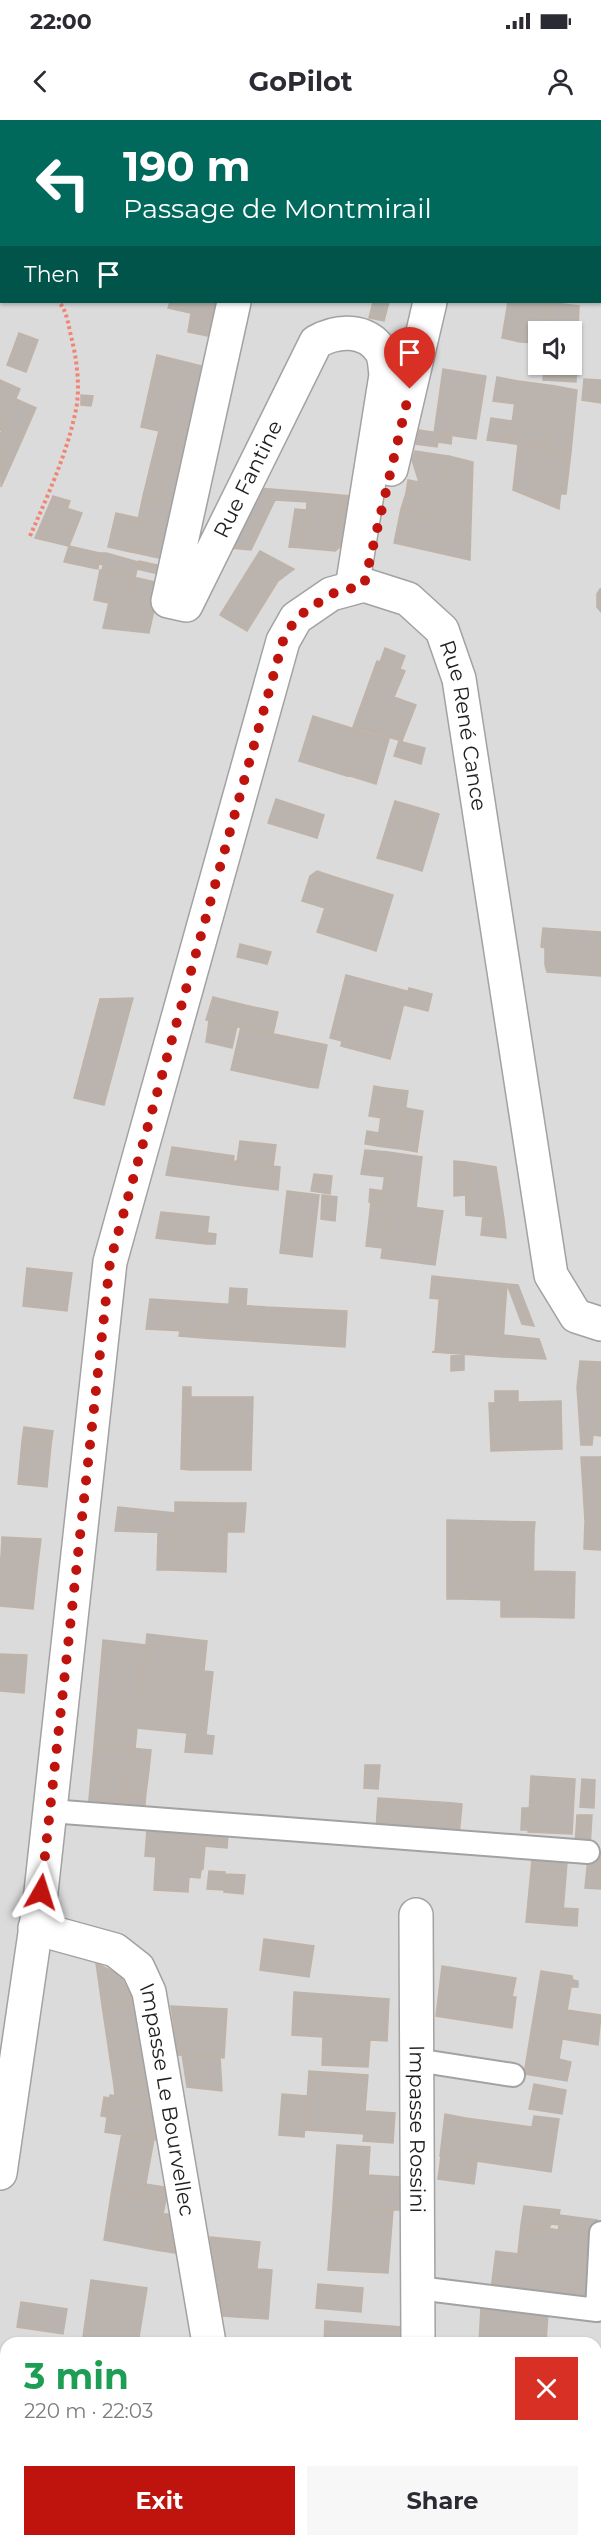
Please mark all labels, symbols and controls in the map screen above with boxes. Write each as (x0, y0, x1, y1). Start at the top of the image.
text: 22:00 (30, 8, 92, 35)
icon: back (24, 65, 57, 98)
text: GoPilot (249, 65, 352, 98)
icon: person (544, 65, 577, 98)
text: 190 m (123, 140, 251, 192)
icon: left (24, 144, 102, 222)
text: Passage de Montmirail (123, 192, 432, 225)
icon: arrive (92, 258, 125, 291)
text: Then (24, 261, 80, 288)
map controls (528, 321, 582, 375)
button: sound (528, 321, 582, 375)
pin (384, 327, 435, 389)
icon: arrive (393, 336, 426, 369)
street label: Rue Fantine (208, 416, 287, 542)
street label: Rue René Cance (434, 637, 492, 812)
position arrow (9, 1860, 73, 1924)
street label: Impasse Le Bourvellec (135, 1979, 200, 2218)
street label: Impasse Rossini (405, 2045, 430, 2213)
text: 3 min (24, 2354, 129, 2398)
button: close (515, 2357, 578, 2420)
text: 220 m · 22:03 (24, 2399, 153, 2423)
button: Exit (24, 2466, 295, 2535)
button: Share (307, 2466, 578, 2535)

